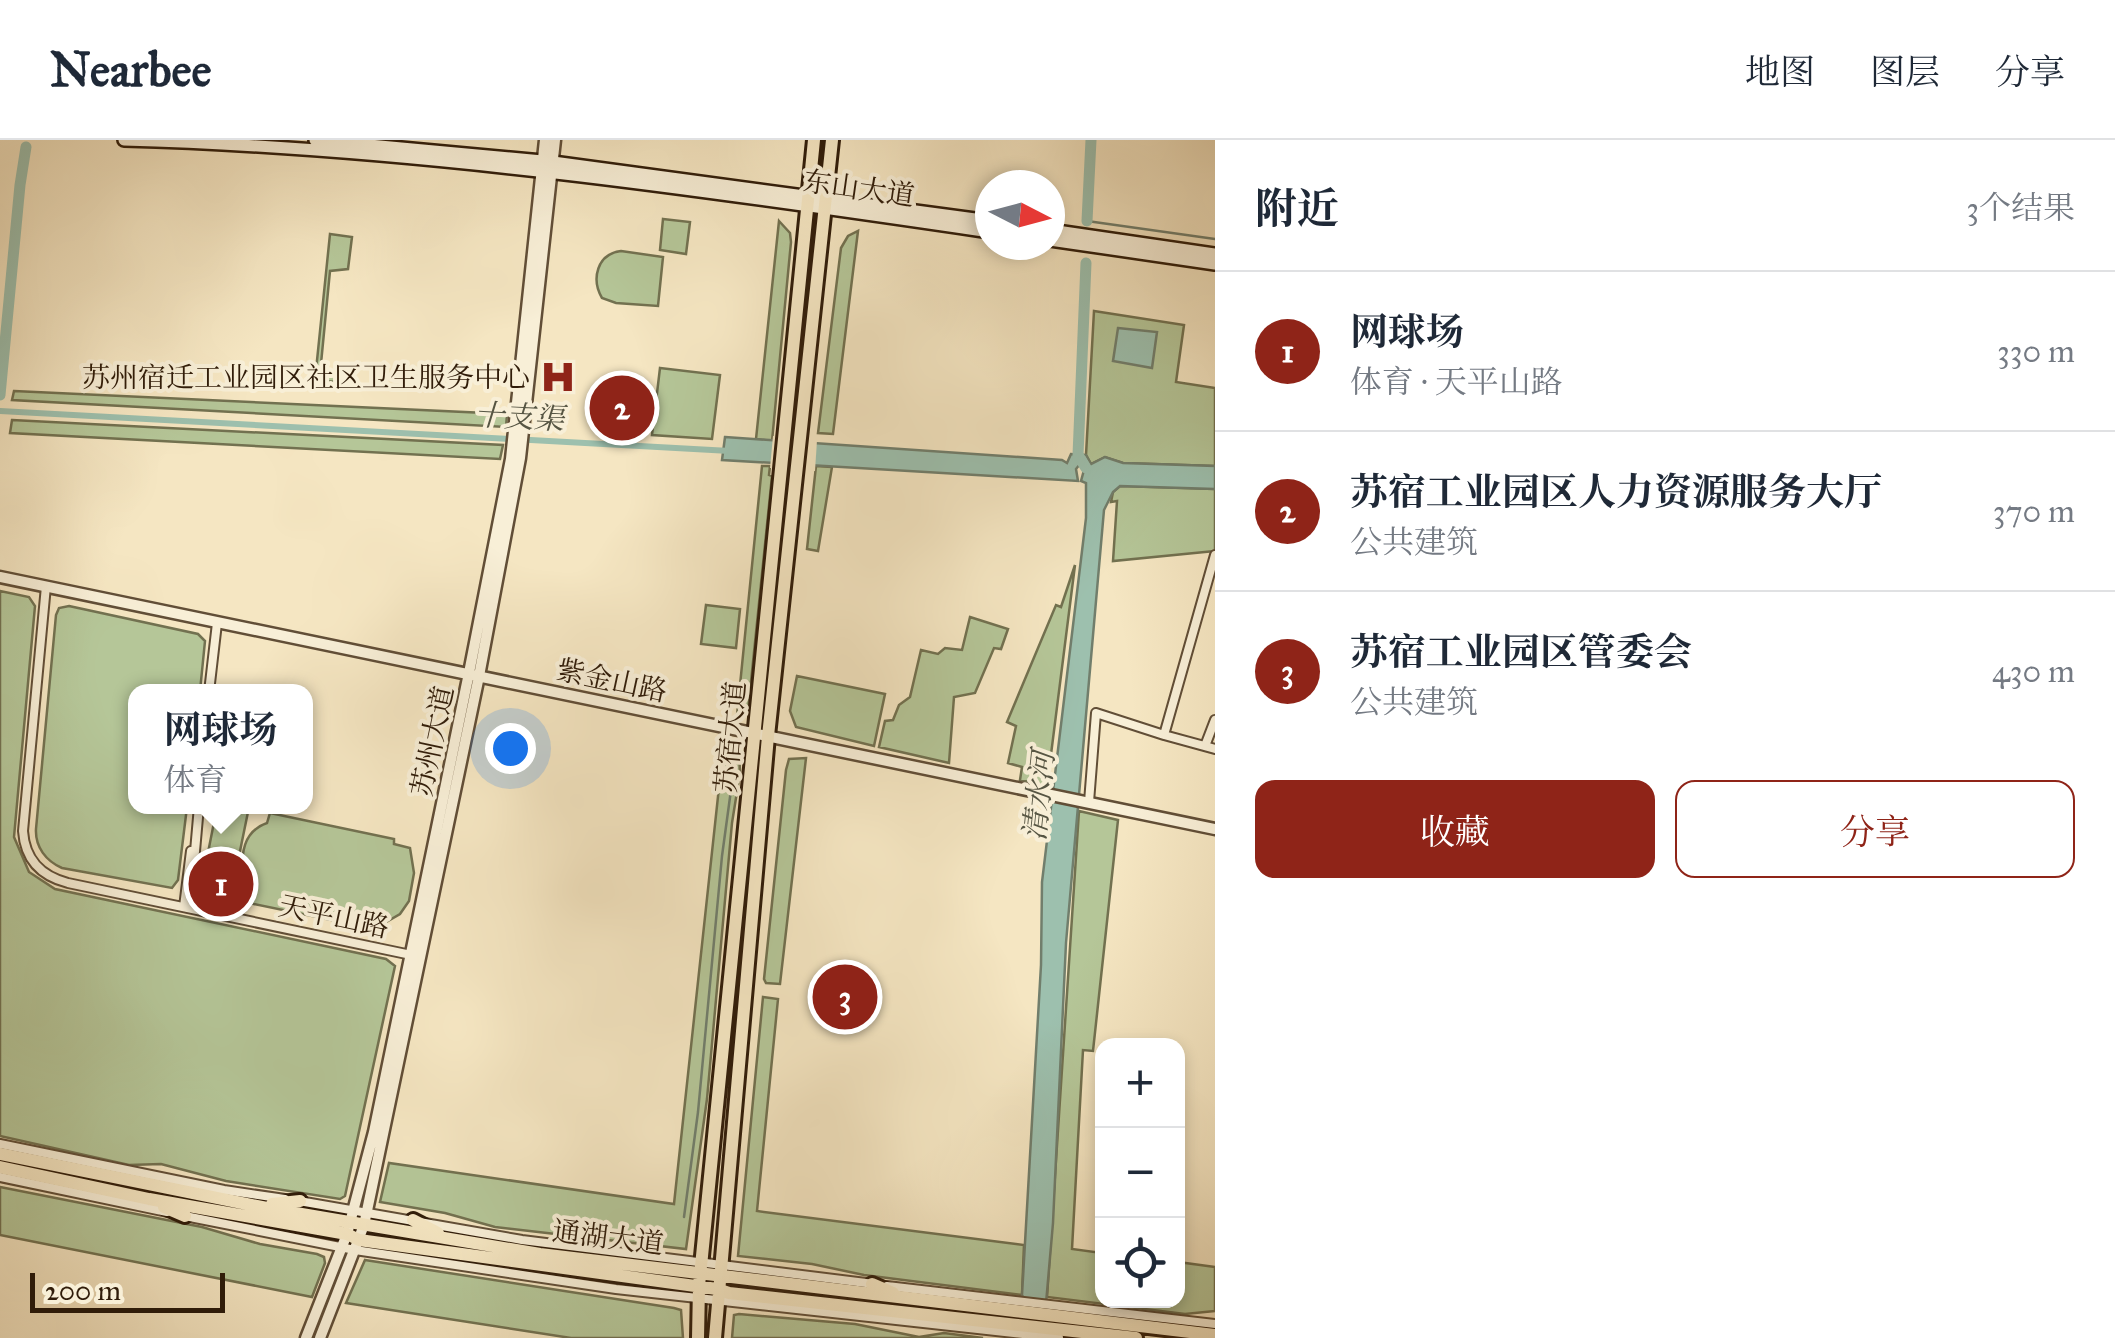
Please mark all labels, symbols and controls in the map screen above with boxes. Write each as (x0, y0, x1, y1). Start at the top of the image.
text: Nearbee (50, 40, 211, 99)
text: 地图 (1745, 51, 1815, 94)
text: 图层 (1870, 51, 1940, 94)
text: 分享 (1995, 51, 2065, 94)
street label: 东山大道 (801, 163, 917, 214)
north arrow (975, 170, 1065, 260)
text: 附近 (1255, 183, 1339, 235)
text: 3个结果 (1966, 189, 2075, 228)
text: 网球场 (1350, 309, 1464, 355)
text: 1 (1281, 332, 1294, 371)
text: 330 m (1997, 332, 2075, 371)
hospital icon: 苏州宿迁工业园区社区卫生服务中心 (539, 358, 577, 396)
place label: 苏州宿迁工业园区社区卫生服务中心 (82, 360, 530, 395)
text: 体育 · 天平山路 (1350, 363, 1563, 402)
pin: 2 (590, 370, 654, 446)
water label: 十支渠 (473, 397, 569, 438)
text: 苏宿工业园区人力资源服务大厅 (1350, 469, 1882, 515)
text: 2 (1280, 492, 1295, 531)
text: 370 m (1993, 492, 2075, 531)
text: 公共建筑 (1350, 523, 1478, 562)
text: 苏宿工业园区管委会 (1350, 629, 1692, 675)
street label: 紫金山路 (553, 652, 670, 709)
text: 3 (1281, 652, 1294, 691)
text: 430 m (1992, 652, 2075, 691)
street label: 苏宿大道 (708, 680, 753, 794)
street label: 苏州大道 (404, 683, 461, 800)
text: 公共建筑 (1350, 683, 1478, 722)
popup (128, 684, 313, 814)
text: 网球场 (163, 707, 278, 753)
your location (485, 723, 536, 774)
water label: 清水河 (1016, 744, 1062, 843)
text: 体育 (163, 761, 228, 800)
button: 收藏 (1255, 780, 1655, 878)
button: 分享 (1675, 780, 2075, 878)
pin: 1 (188, 846, 254, 922)
street label: 天平山路 (275, 888, 392, 945)
pin: 3 (812, 960, 878, 1034)
map controls (1095, 1038, 1185, 1308)
button: + (1095, 1038, 1185, 1128)
button: − (1095, 1128, 1185, 1218)
street label: 通湖大道 (550, 1213, 666, 1262)
button: locate (1095, 1218, 1185, 1308)
scale bar (30, 1268, 225, 1312)
text: 200 m (45, 1273, 121, 1308)

